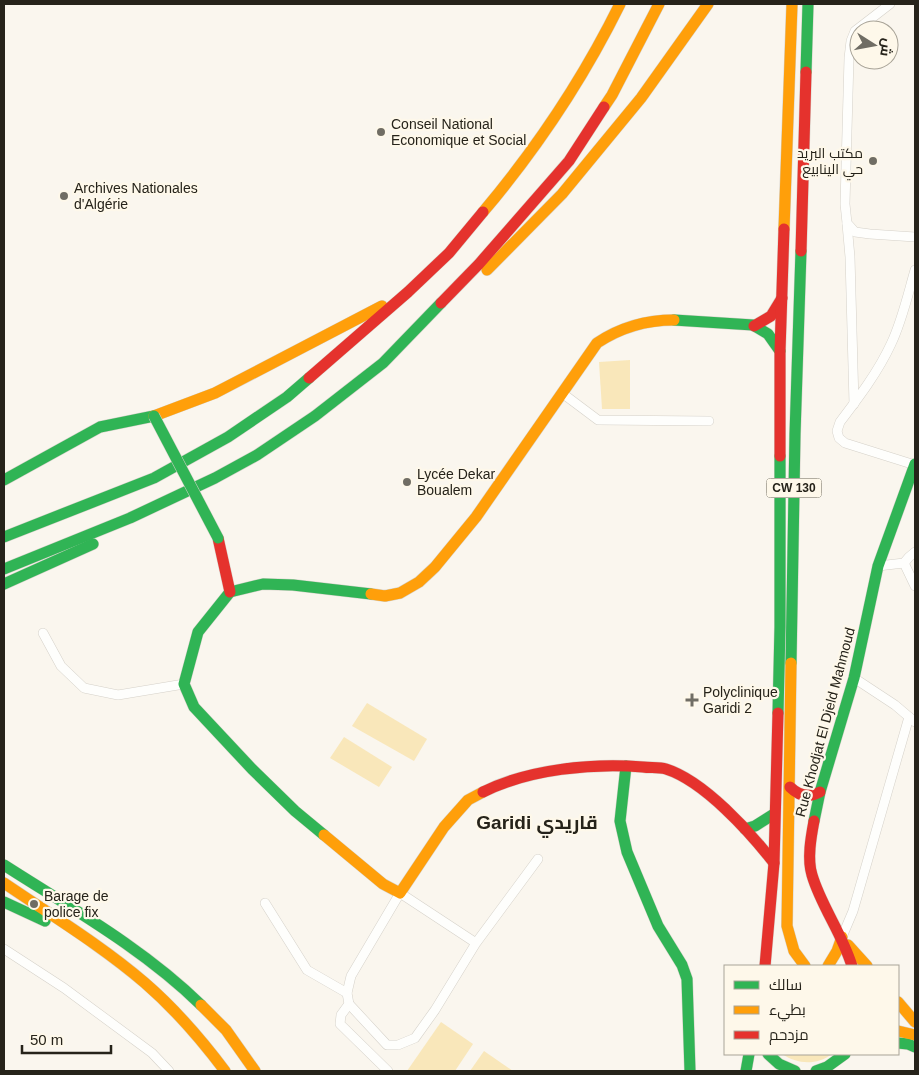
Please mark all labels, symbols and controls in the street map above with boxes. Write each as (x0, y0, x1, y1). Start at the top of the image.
north arrow (849, 20, 899, 70)
text: ش (876, 37, 896, 58)
place label: Conseil National Economique et Social (391, 116, 526, 148)
marker: Conseil National Economique et Social (375, 126, 387, 138)
place label: مكتب البريد حي الينابيع (797, 145, 863, 181)
marker: مكتب البريد حي الينابيع (867, 155, 879, 167)
place label: Archives Nationales d'Algérie (74, 180, 198, 212)
marker: Archives Nationales d'Algérie (58, 190, 70, 202)
place label: Lycée Dekar Boualem (417, 466, 495, 498)
marker: Lycée Dekar Boualem (401, 476, 413, 488)
road number: CW 130 (766, 478, 822, 498)
street label: Rue Khodjat El Djeld Mahmoud (792, 626, 858, 818)
place label: Polyclinique Garidi 2 (703, 684, 778, 716)
marker: Polyclinique Garidi 2 (685, 693, 699, 707)
district label: Garidi قاريدي (476, 812, 598, 838)
place label: Barage de police fix (44, 888, 109, 920)
marker: Barage de police fix (28, 898, 40, 910)
legend (724, 965, 899, 1055)
text: سالك (769, 976, 802, 993)
text: بطيء (769, 1001, 806, 1022)
scale bar (22, 1022, 111, 1054)
text: مزدحم (769, 1026, 809, 1045)
text: 50 m (30, 1031, 63, 1048)

